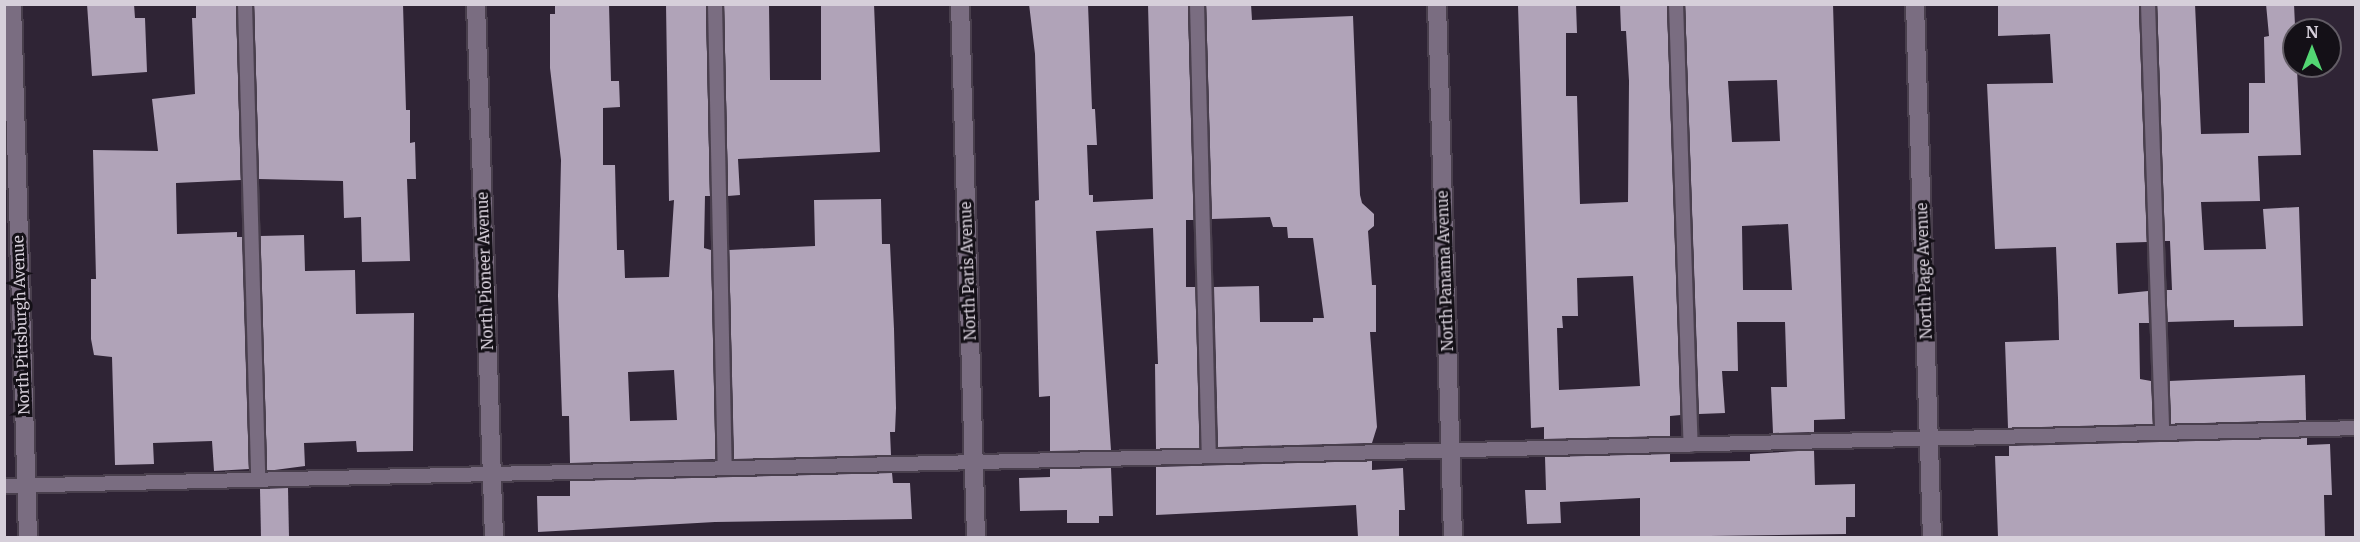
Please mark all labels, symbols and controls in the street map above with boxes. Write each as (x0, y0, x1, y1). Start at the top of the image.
north arrow (2282, 18, 2342, 78)
text: N (2306, 22, 2318, 42)
street label: North Panama Avenue (1433, 190, 1457, 352)
street label: North Pioneer Avenue (473, 192, 497, 350)
street label: North Paris Avenue (957, 201, 979, 341)
street label: North Page Avenue (1913, 202, 1935, 340)
street label: North Pittsburgh Avenue (9, 235, 33, 415)

